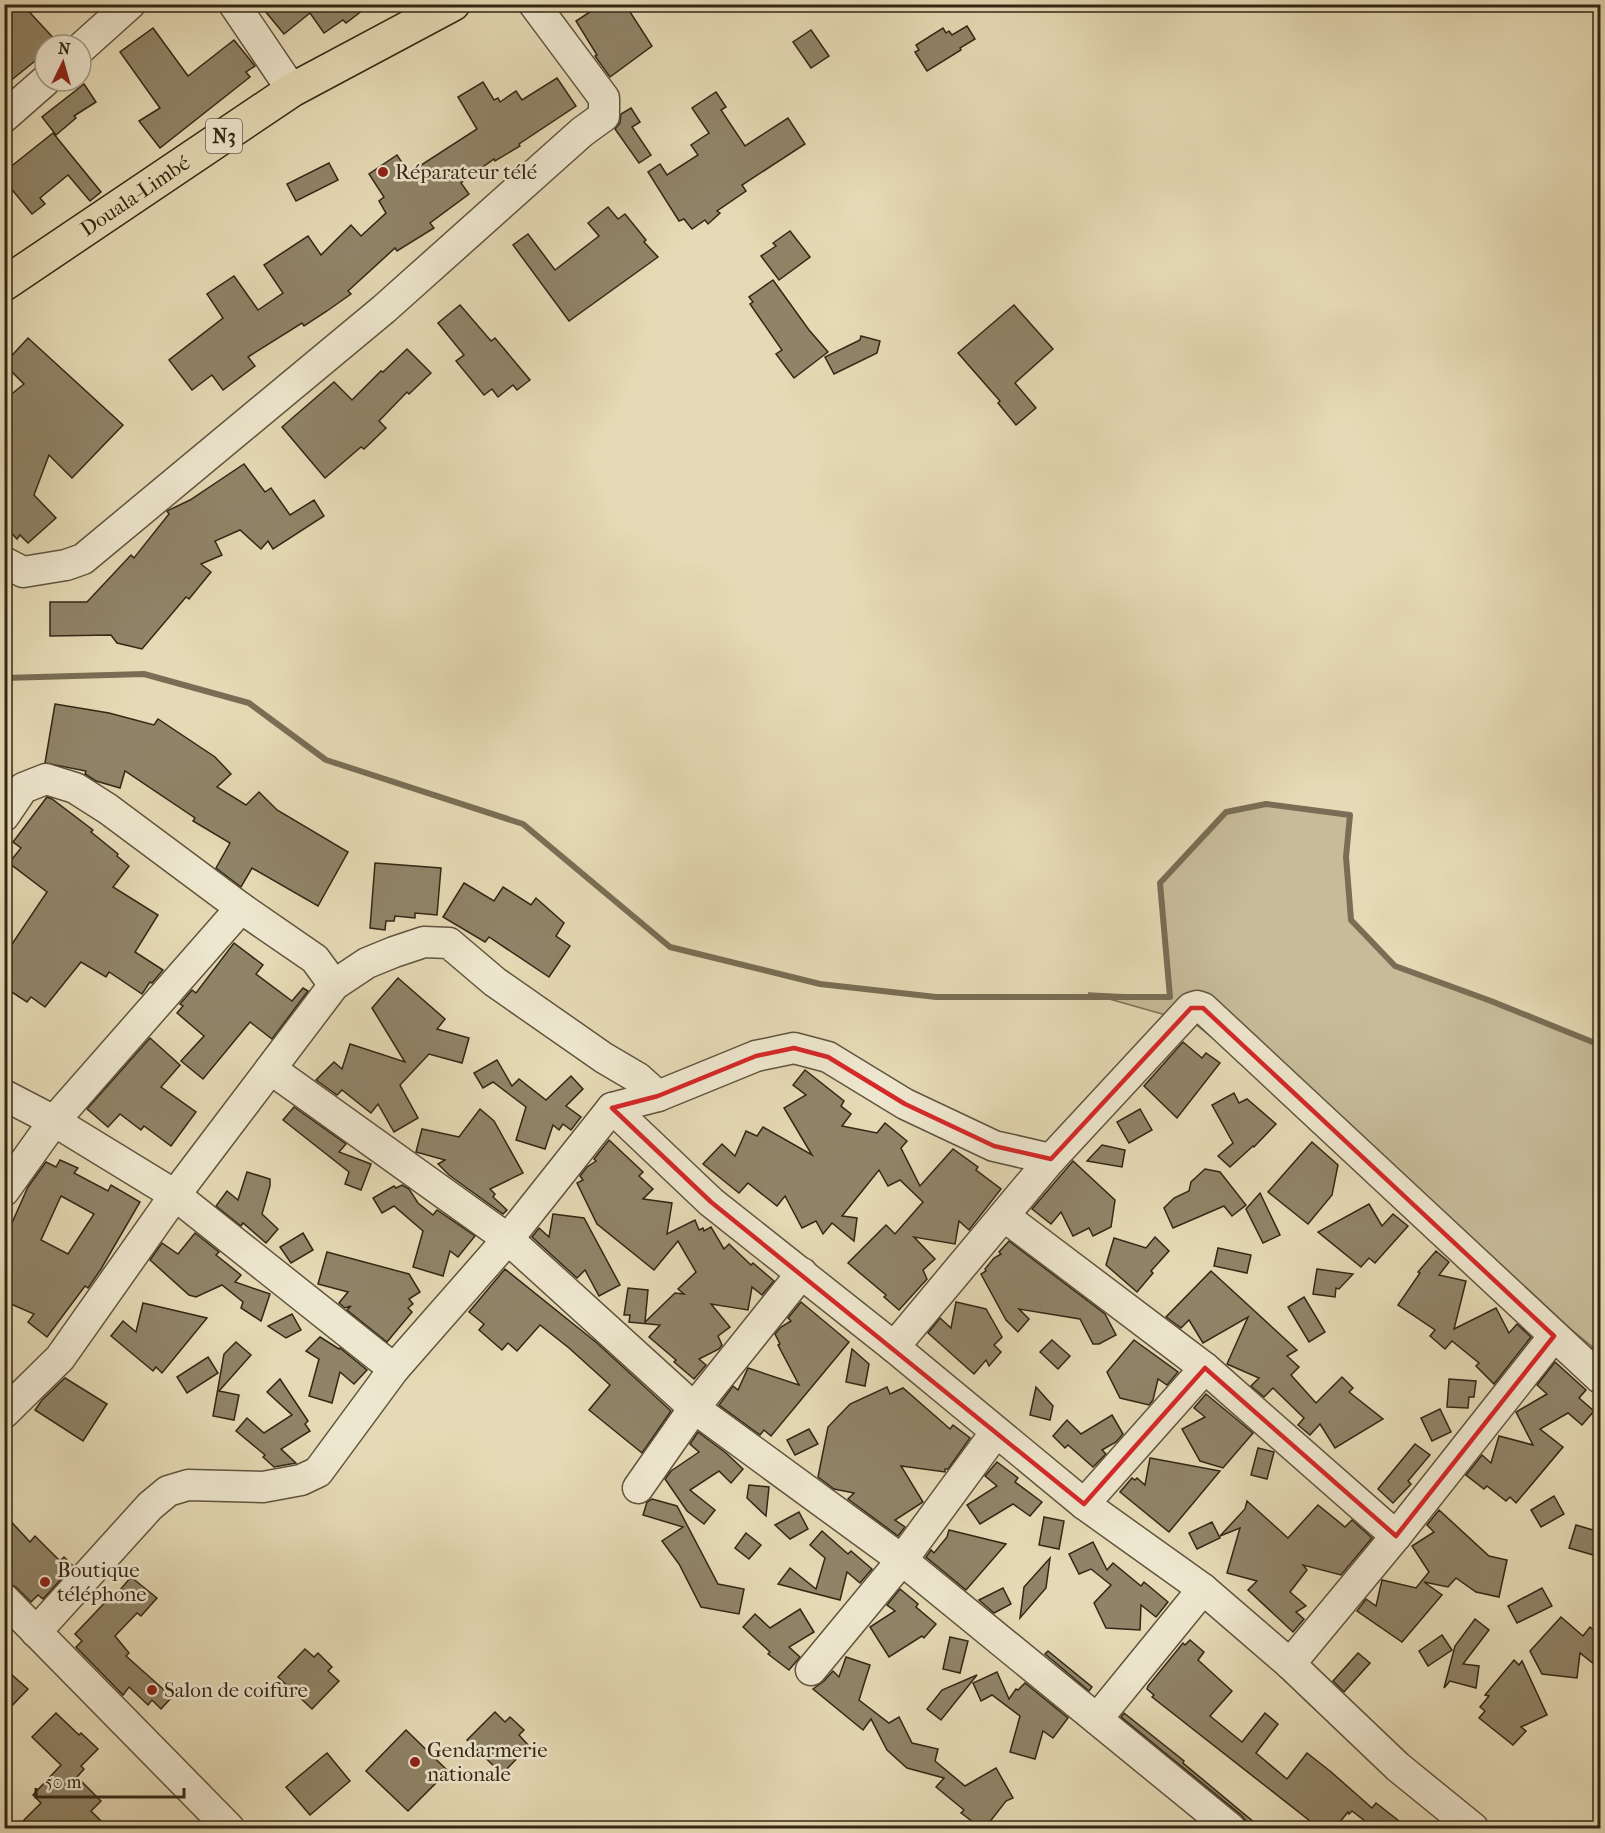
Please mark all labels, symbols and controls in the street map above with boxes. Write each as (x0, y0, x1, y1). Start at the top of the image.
north arrow (33, 33, 93, 93)
text: N (57, 39, 72, 59)
road number: N3 (206, 119, 242, 153)
street label: Douala-Limbé (76, 150, 194, 241)
place label: Réparateur télé (395, 160, 537, 184)
marker: Réparateur télé (376, 165, 390, 179)
place label: Boutique téléphone (57, 1558, 147, 1606)
marker: Boutique téléphone (38, 1575, 52, 1589)
place label: Salon de coifure (164, 1678, 308, 1702)
marker: Salon de coifure (145, 1683, 159, 1697)
place label: Gendarmerie nationale (427, 1738, 548, 1786)
marker: Gendarmerie nationale (408, 1755, 422, 1769)
scale bar (36, 1761, 184, 1799)
text: 50 m (45, 1772, 82, 1793)

